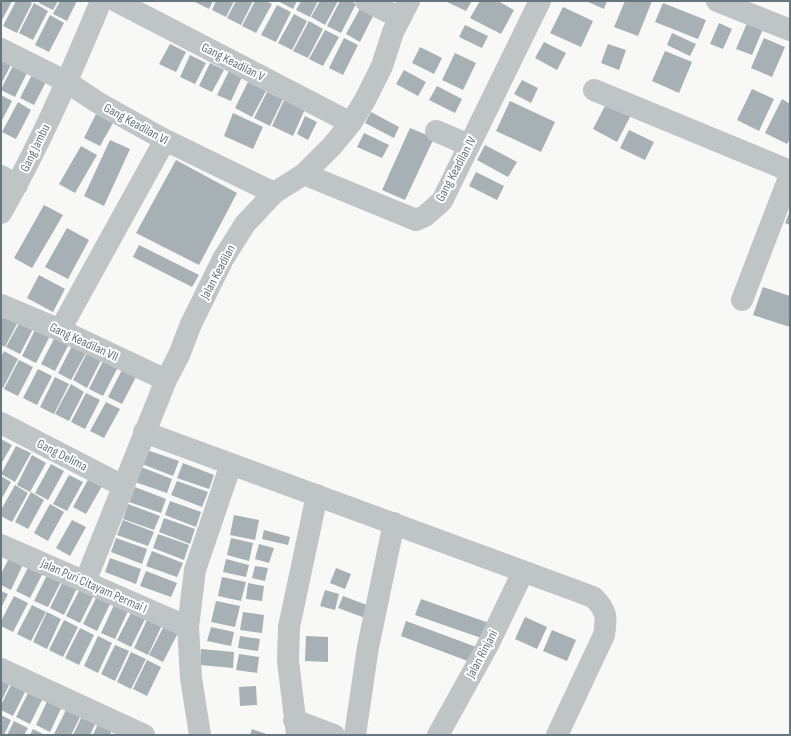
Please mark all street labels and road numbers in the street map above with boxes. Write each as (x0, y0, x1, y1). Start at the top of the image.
street label: Gang Keadilan V (199, 39, 267, 85)
street label: Gang Keadilan VI (101, 100, 171, 148)
street label: Gang Jambu (17, 122, 53, 174)
street label: Gang Keadilan IV (432, 134, 480, 204)
street label: Jalan Keadilan (197, 242, 239, 303)
street label: Gang Keadilan VII (47, 319, 121, 365)
street label: Gang Delima (34, 436, 90, 474)
street label: Jalan Puri Citayam Permai I (38, 555, 150, 617)
street label: Jalan Rinjani (462, 627, 501, 682)

